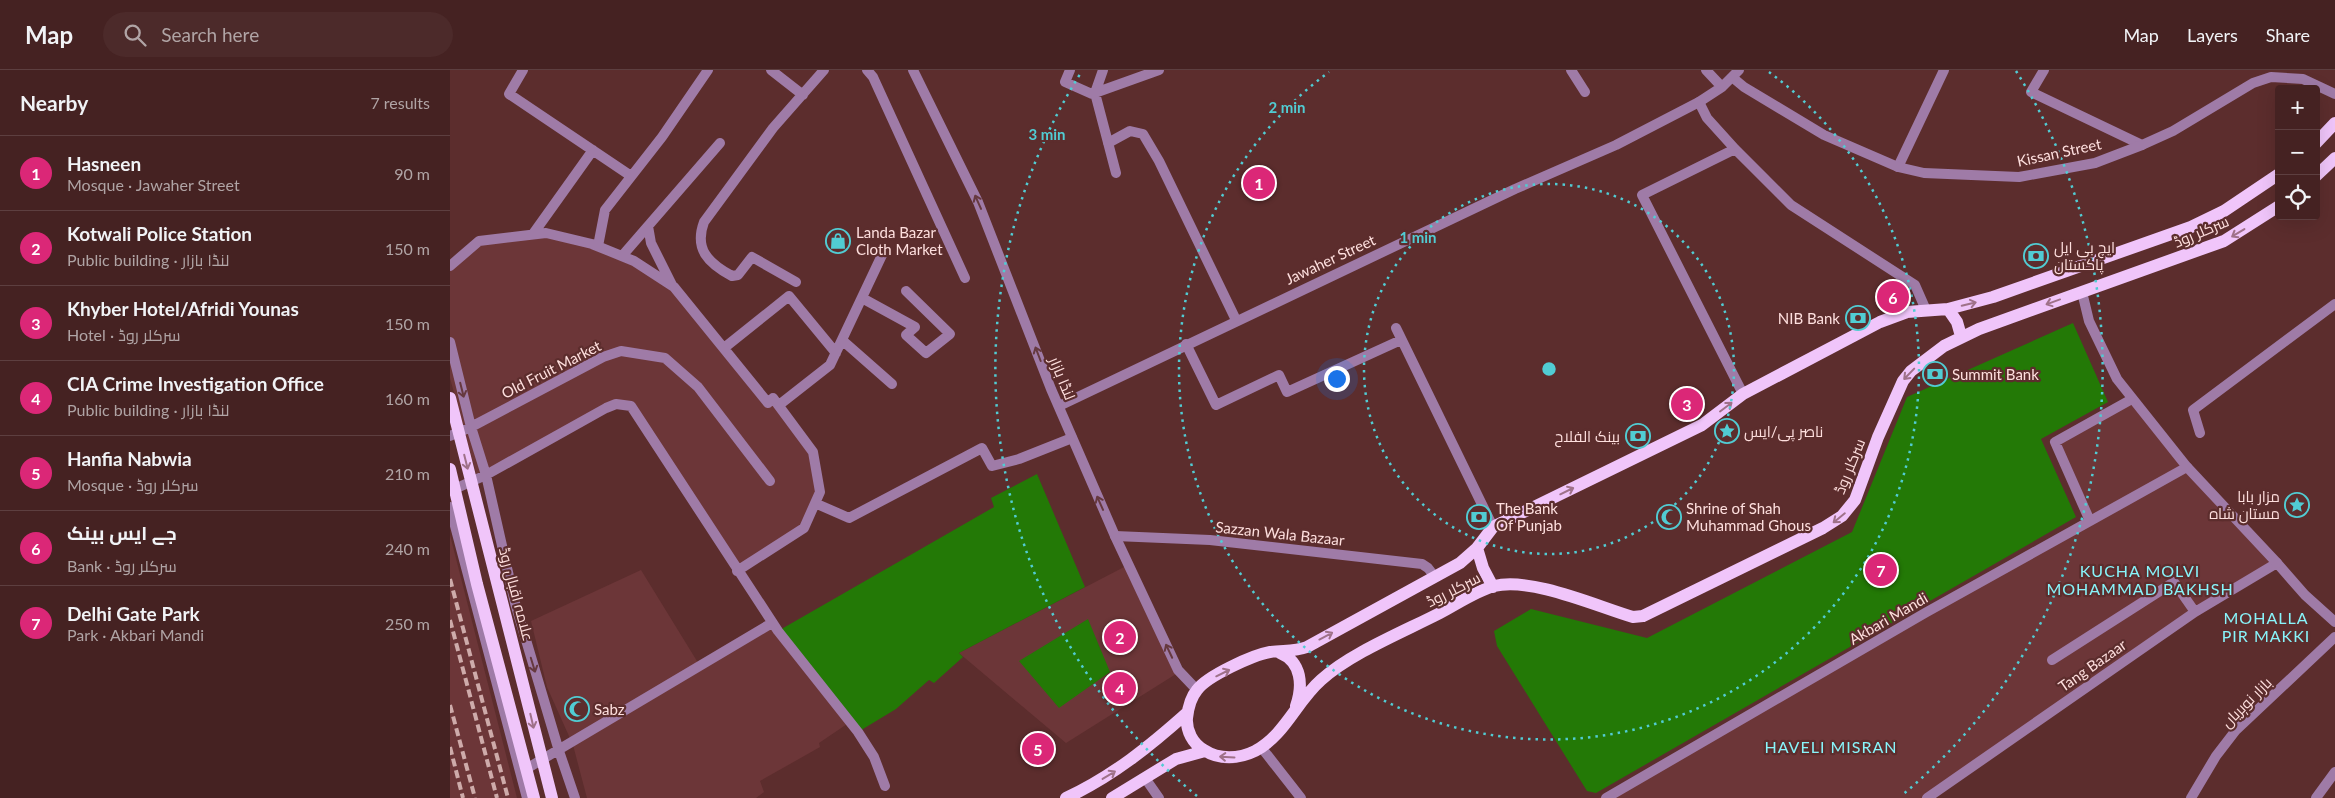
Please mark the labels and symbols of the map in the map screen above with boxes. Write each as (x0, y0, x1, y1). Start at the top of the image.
text: 2 min (1268, 98, 1306, 116)
text: 3 min (1028, 125, 1066, 143)
street label: Kissan Street (2015, 134, 2103, 170)
pin: 1 (1243, 164, 1275, 202)
one-way arrow (972, 195, 982, 210)
street label: سرکلر روڈ (2171, 211, 2232, 252)
place label: Landa Bazar Cloth Market (856, 223, 943, 258)
shop icon: Landa Bazar Cloth Market (825, 228, 851, 254)
text: 1 min (1399, 228, 1437, 246)
one-way arrow (2231, 228, 2245, 238)
street label: Jawaher Street (1282, 230, 1378, 288)
place label: ایچ بی ایل پاکستان (2054, 238, 2115, 275)
bank icon: ایچ بی ایل پاکستان (2023, 243, 2049, 269)
pin: 6 (1877, 278, 1909, 316)
one-way arrow (2046, 298, 2061, 307)
one-way arrow (1960, 299, 1976, 308)
bank icon: NIB Bank (1845, 305, 1871, 331)
place label: NIB Bank (1778, 309, 1840, 327)
street label: Old Fruit Market (498, 336, 604, 402)
one-way arrow (1032, 346, 1041, 361)
street label: لنڈا بازار (1045, 353, 1080, 403)
centre of rings (1540, 360, 1558, 378)
bank icon: Summit Bank (1922, 361, 1948, 387)
place label: Summit Bank (1952, 365, 2039, 383)
your location (1324, 366, 1350, 392)
one-way arrow (1903, 368, 1915, 380)
one-way arrow (457, 381, 467, 397)
pin: 3 (1671, 385, 1703, 423)
one-way arrow (1719, 401, 1732, 412)
place icon: ناصر پی/ایس (1714, 418, 1740, 444)
place label: ناصر پی/ایس (1744, 422, 1823, 442)
bank icon: بینک الفلاح (1625, 423, 1651, 449)
place label: بینک الفلاح (1555, 427, 1620, 448)
street label: سرکلر روڈ (1830, 436, 1869, 497)
one-way arrow (461, 454, 471, 470)
one-way arrow (1559, 485, 1574, 495)
place label: مزار بابا مستان شاہ (2209, 487, 2280, 524)
place icon: مزار بابا مستان شاہ (2284, 492, 2310, 518)
one-way arrow (1095, 496, 1105, 511)
place label: The Bank Of Punjab (1496, 499, 1562, 534)
place label: Shrine of Shah Muhammad Ghous (1686, 499, 1811, 534)
bank icon: The Bank Of Punjab (1466, 504, 1492, 530)
mosque icon: Shrine of Shah Muhammad Ghous (1656, 504, 1682, 530)
one-way arrow (1832, 512, 1845, 523)
street label: Sazzan Wala Bazaar (1215, 517, 1346, 549)
street label: علامہ اقبال روڈ (495, 545, 538, 643)
pin: 7 (1865, 551, 1897, 589)
district label: KUCHA MOLVI MOHAMMAD BAKHSH (2046, 561, 2234, 598)
street label: سرکلر روڈ (1423, 568, 1484, 611)
street label: Akbari Mandi (1845, 588, 1931, 648)
district label: MOHALLA PIR MAKKI (2222, 608, 2310, 645)
pin: 2 (1104, 618, 1136, 656)
one-way arrow (1318, 631, 1333, 641)
street label: Tang Bazaar (2055, 635, 2130, 695)
one-way arrow (1164, 644, 1173, 659)
one-way arrow (528, 657, 538, 673)
one-way arrow (1215, 667, 1230, 677)
pin: 4 (1104, 669, 1136, 707)
street label: بازار نوہریاں (2217, 673, 2276, 732)
mosque icon: Sabz (564, 696, 590, 722)
place label: Sabz (594, 700, 625, 718)
one-way arrow (528, 713, 537, 729)
pin: 5 (1022, 730, 1054, 768)
district label: HAVELI MISRAN (1764, 737, 1898, 756)
one-way arrow (1220, 752, 1236, 761)
one-way arrow (1101, 770, 1115, 780)

